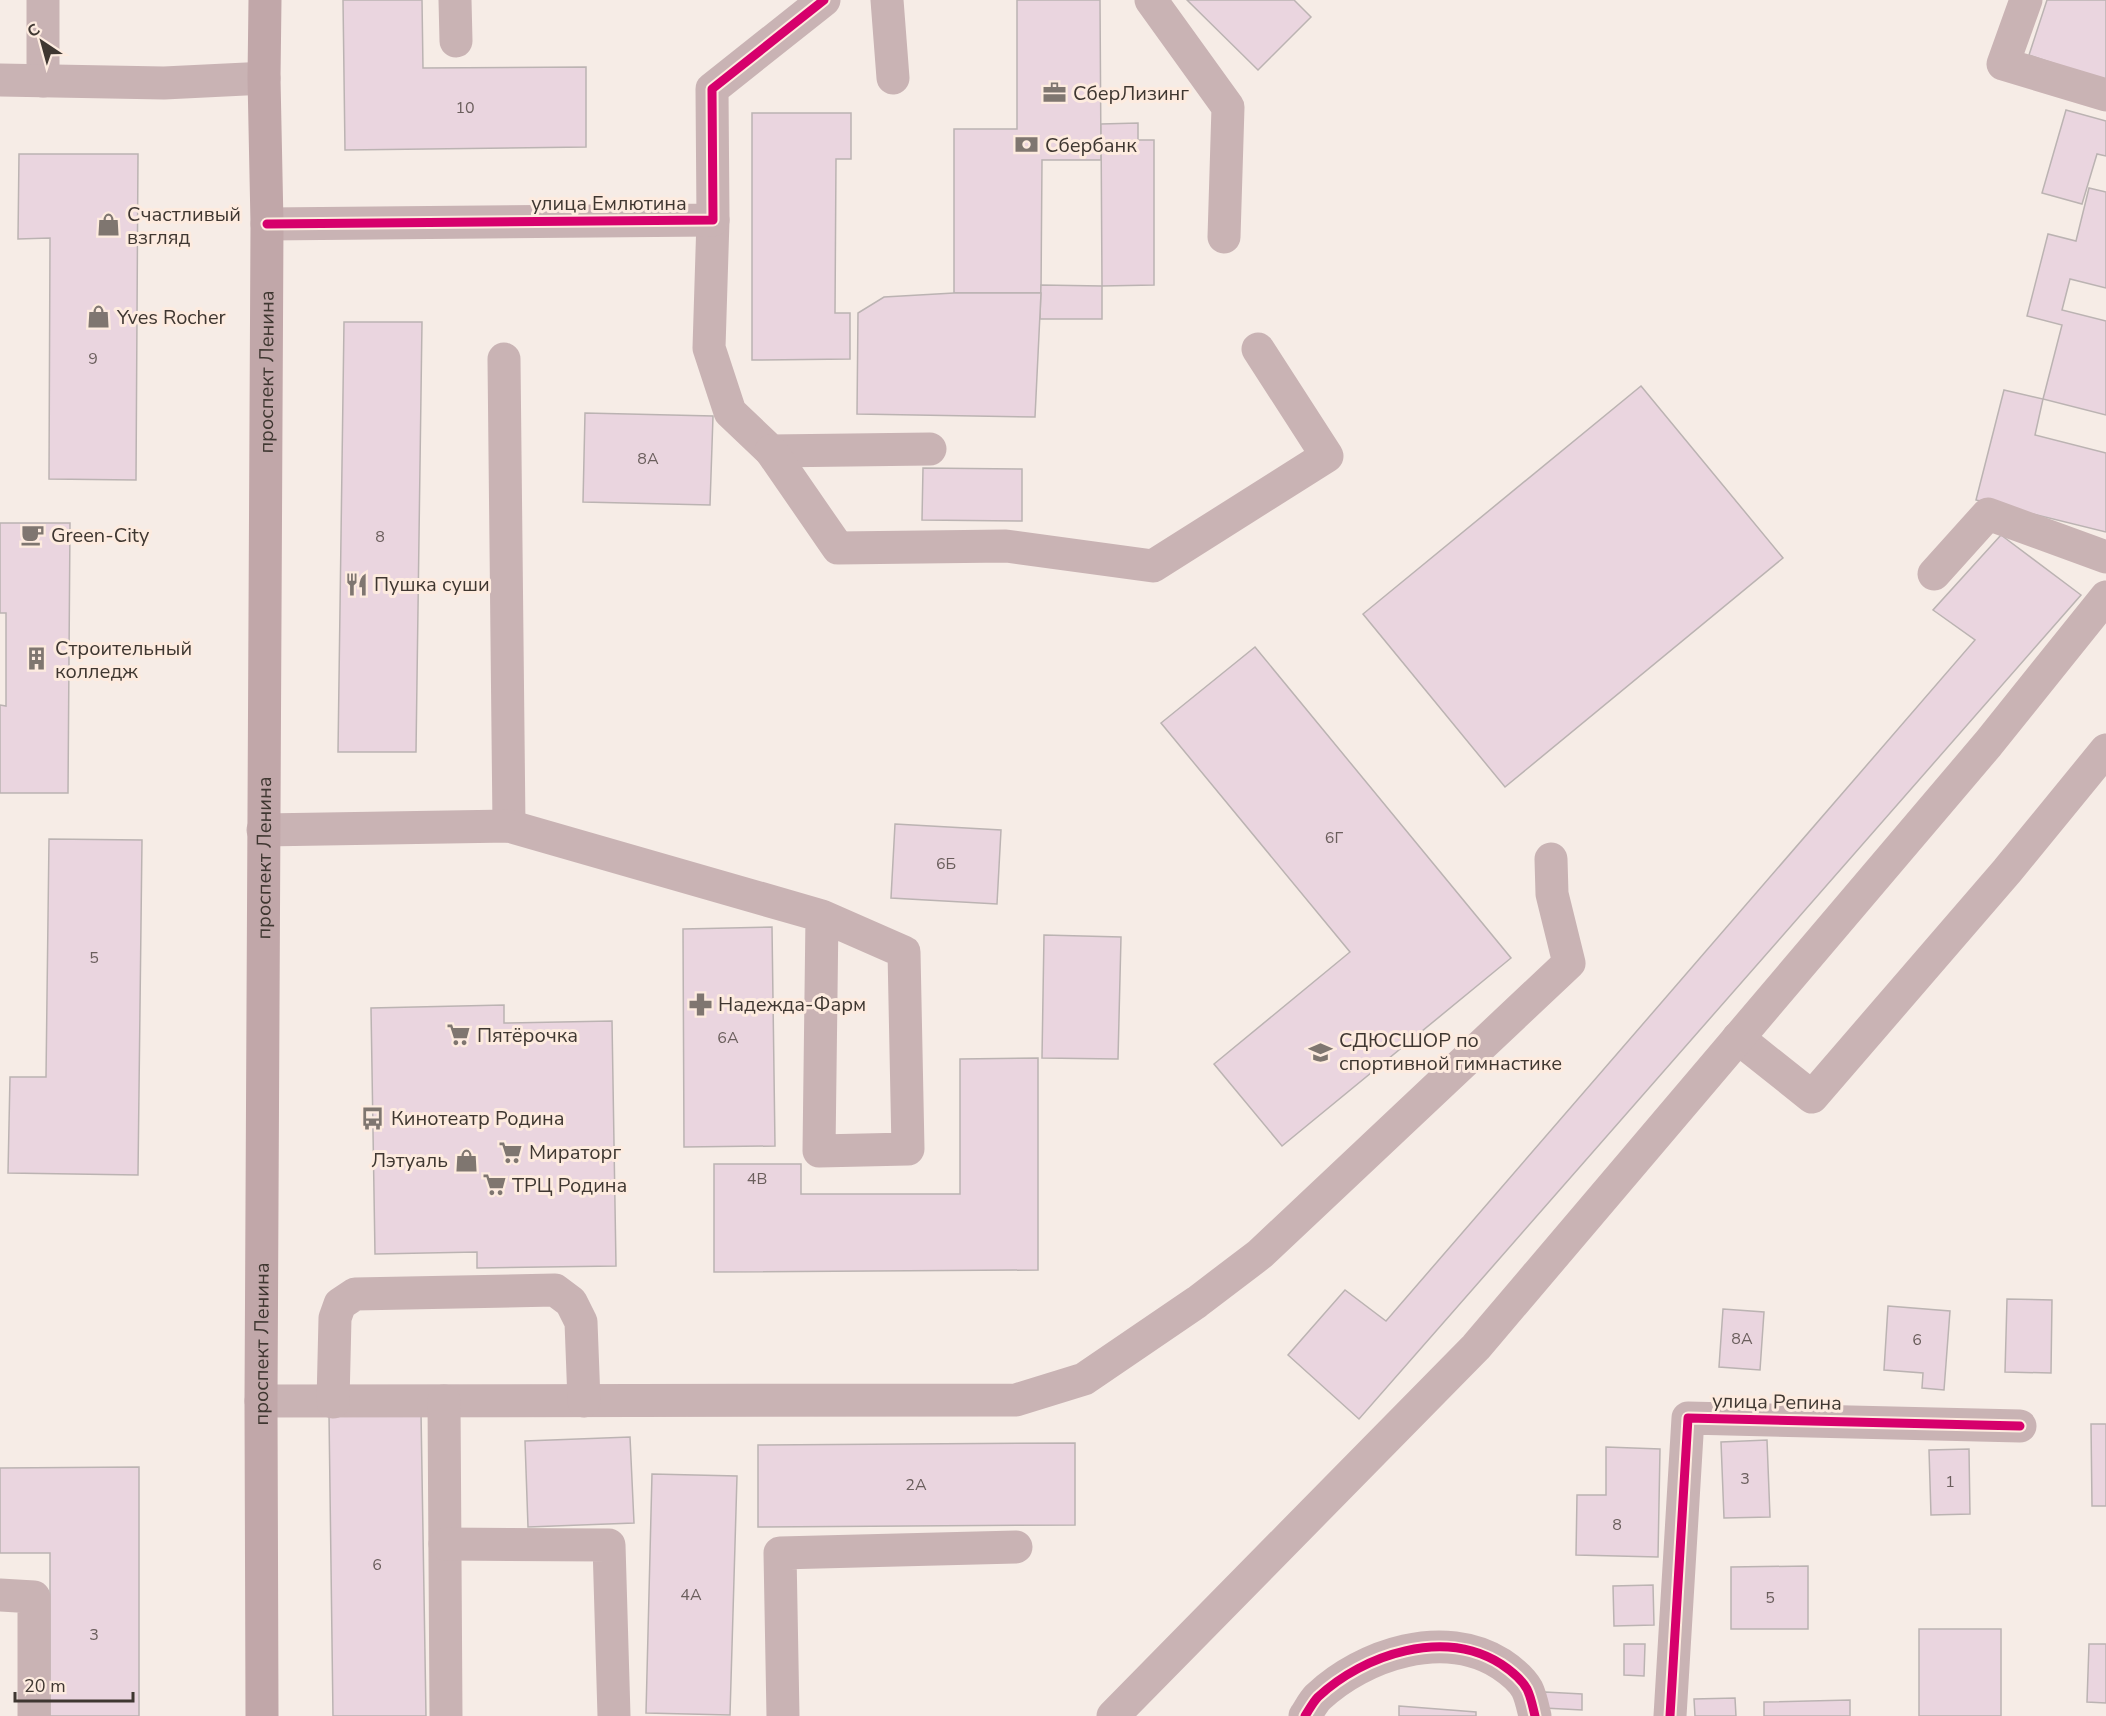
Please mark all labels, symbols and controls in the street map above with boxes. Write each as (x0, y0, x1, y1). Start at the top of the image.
north arrow (12, 12, 72, 72)
text: С (23, 19, 45, 43)
office icon: СберЛизинг (1042, 80, 1068, 106)
place label: СберЛизинг (1073, 80, 1189, 107)
house number: 10 (455, 97, 475, 119)
bank icon: Сбербанк (1014, 132, 1040, 158)
place label: Сбербанк (1045, 132, 1137, 159)
street label: улица Емлютина (531, 190, 687, 217)
place label: Счастливый взгляд (127, 201, 241, 251)
shop icon: Счастливый взгляд (96, 212, 122, 238)
street label: проспект Ленина (252, 290, 280, 454)
shop icon: Yves Rocher (86, 304, 112, 330)
place label: Yves Rocher (116, 304, 226, 331)
house number: 9 (88, 348, 98, 370)
house number: 8А (637, 448, 659, 470)
cafe icon: Green-City (20, 522, 46, 548)
place label: Green-City (51, 522, 150, 549)
house number: 8 (375, 526, 385, 548)
restaurant icon: Пушка суши (343, 571, 369, 597)
place label: Пушка суши (374, 571, 490, 598)
place label: Строительный колледж (55, 635, 192, 685)
building icon: Строительный колледж (24, 646, 50, 672)
street label: проспект Ленина (250, 776, 278, 940)
house number: 6Г (1325, 827, 1343, 849)
house number: 6Б (936, 853, 956, 875)
house number: 5 (89, 947, 99, 969)
pharmacy icon: Надежда-Фарм (687, 991, 713, 1017)
place label: Надежда-Фарм (718, 991, 866, 1018)
supermarket icon: Пятёрочка (446, 1022, 472, 1048)
place label: Пятёрочка (477, 1022, 578, 1049)
house number: 6А (717, 1027, 739, 1049)
place label: СДЮСШОР по спортивной гимнастике (1339, 1027, 1562, 1077)
school or university icon: СДЮСШОР по спортивной гимнастике (1308, 1039, 1334, 1065)
bus stop icon: Кинотеатр Родина (360, 1105, 386, 1131)
place label: Кинотеатр Родина (391, 1105, 565, 1132)
supermarket icon: Мираторг (498, 1139, 524, 1165)
place label: Мираторг (529, 1139, 621, 1166)
place label: Лэтуаль (371, 1147, 448, 1174)
shop icon: Лэтуаль (453, 1147, 479, 1173)
house number: 4В (747, 1168, 767, 1190)
supermarket icon: ТРЦ Родина (481, 1172, 507, 1198)
place label: ТРЦ Родина (512, 1172, 627, 1199)
street label: проспект Ленина (247, 1262, 275, 1426)
house number: 8А (1731, 1328, 1753, 1350)
house number: 6 (1912, 1329, 1922, 1351)
street label: улица Репина (1712, 1387, 1842, 1417)
house number: 3 (1740, 1468, 1750, 1490)
house number: 1 (1945, 1471, 1955, 1493)
house number: 2А (905, 1474, 927, 1496)
house number: 8 (1612, 1514, 1622, 1536)
house number: 6 (372, 1554, 382, 1576)
house number: 4А (680, 1584, 702, 1606)
house number: 5 (1765, 1587, 1775, 1609)
house number: 3 (89, 1624, 99, 1646)
scale bar (15, 1665, 134, 1703)
text: 20 m (24, 1674, 66, 1698)

